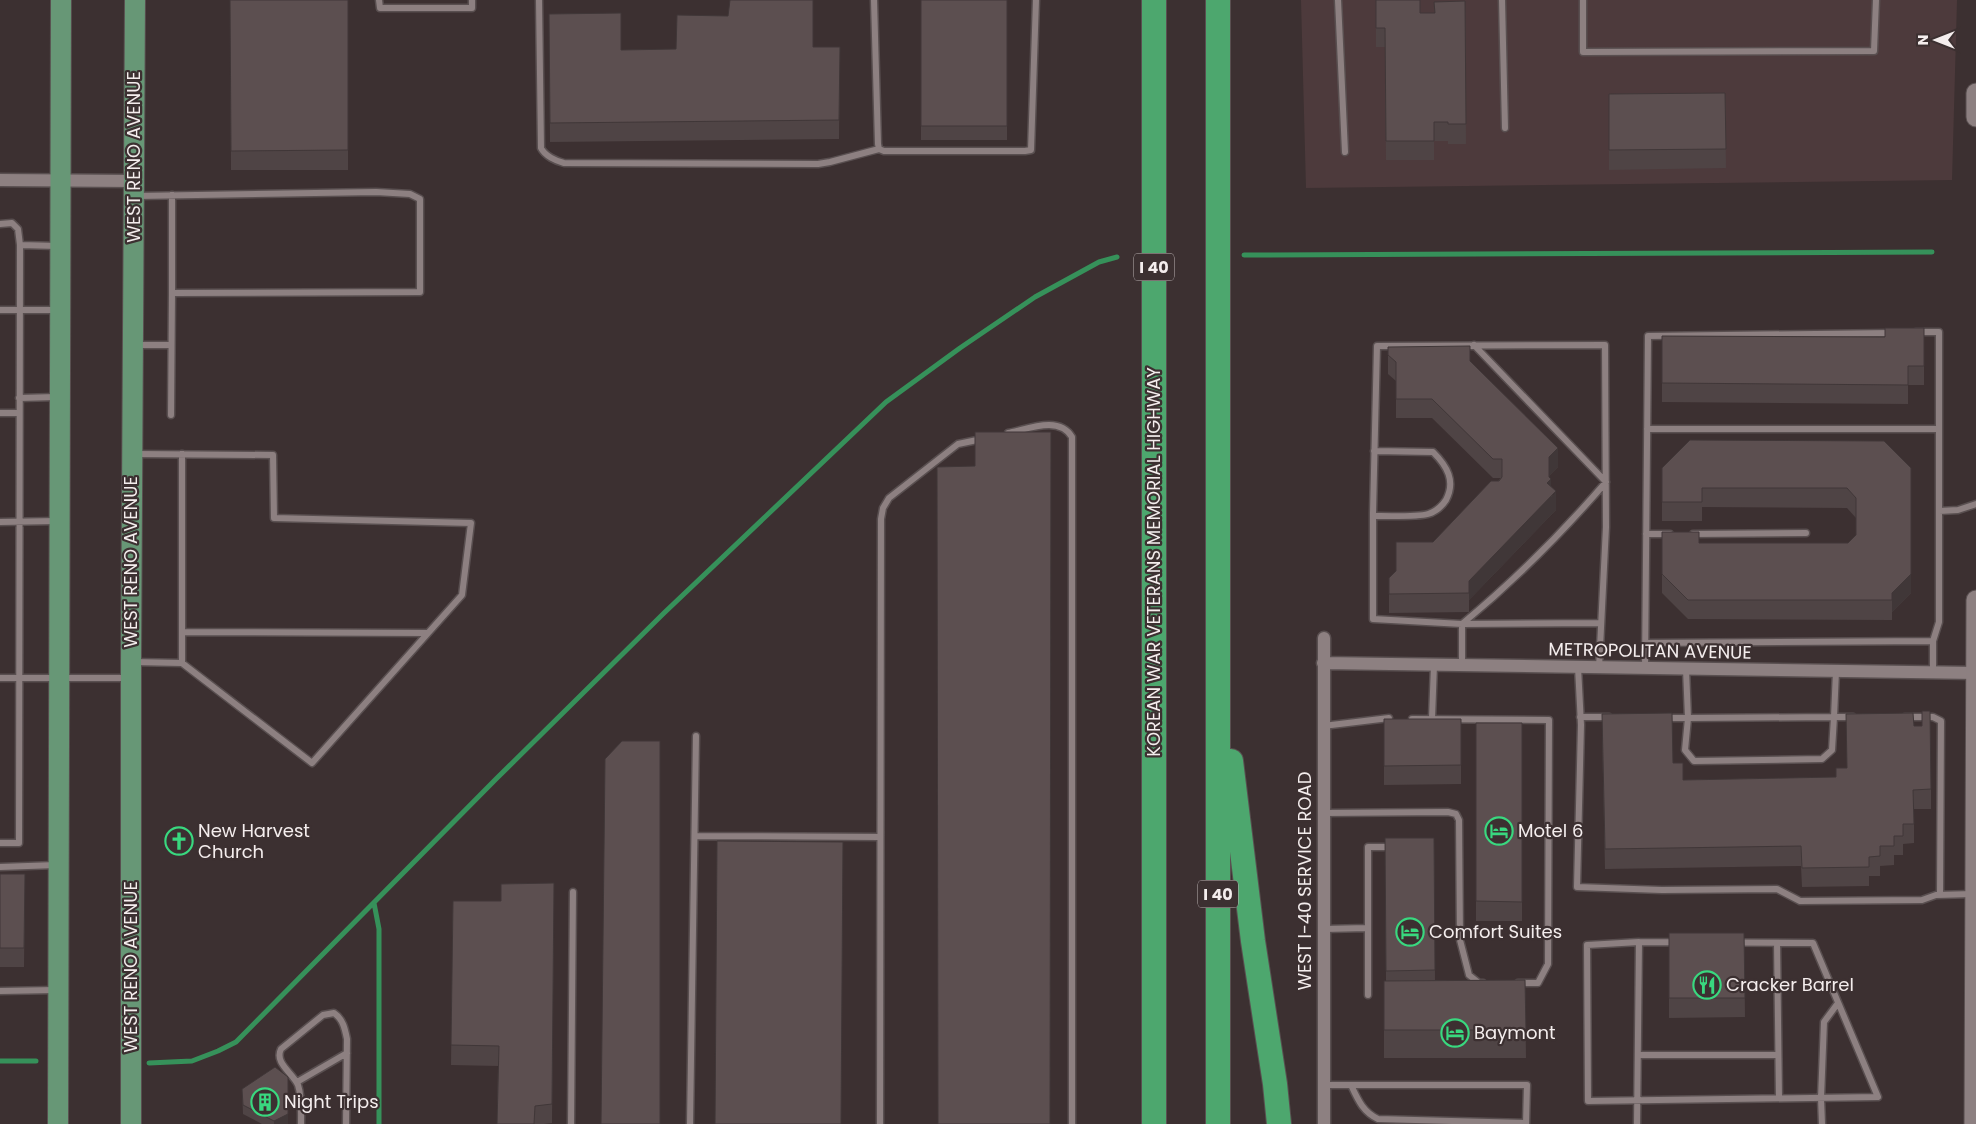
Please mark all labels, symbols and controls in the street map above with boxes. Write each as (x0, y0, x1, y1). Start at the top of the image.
north arrow (1911, 15, 1961, 65)
text: N (1913, 35, 1933, 45)
street label: WEST RENO AVENUE (121, 71, 146, 243)
road number: I 40 (1134, 253, 1174, 280)
street label: KOREAN WAR VETERANS MEMORIAL HIGHWAY (1141, 367, 1166, 757)
street label: WEST RENO AVENUE (118, 476, 143, 648)
street label: METROPOLITAN AVENUE (1548, 636, 1752, 665)
street label: WEST I-40 SERVICE ROAD (1292, 772, 1317, 990)
hotel icon: Motel 6 (1484, 816, 1514, 846)
place label: New Harvest Church (198, 818, 310, 864)
place label: Motel 6 (1518, 818, 1583, 843)
church icon: New Harvest Church (164, 826, 194, 856)
street label: WEST RENO AVENUE (118, 881, 143, 1053)
road number: I 40 (1198, 881, 1238, 908)
hotel icon: Comfort Suites (1395, 917, 1425, 947)
place label: Comfort Suites (1429, 919, 1562, 944)
restaurant icon: Cracker Barrel (1692, 970, 1722, 1000)
place label: Cracker Barrel (1726, 972, 1854, 997)
hotel icon: Baymont (1440, 1018, 1470, 1048)
place label: Baymont (1474, 1020, 1555, 1045)
building icon: Night Trips (250, 1087, 280, 1117)
place label: Night Trips (284, 1089, 379, 1114)

